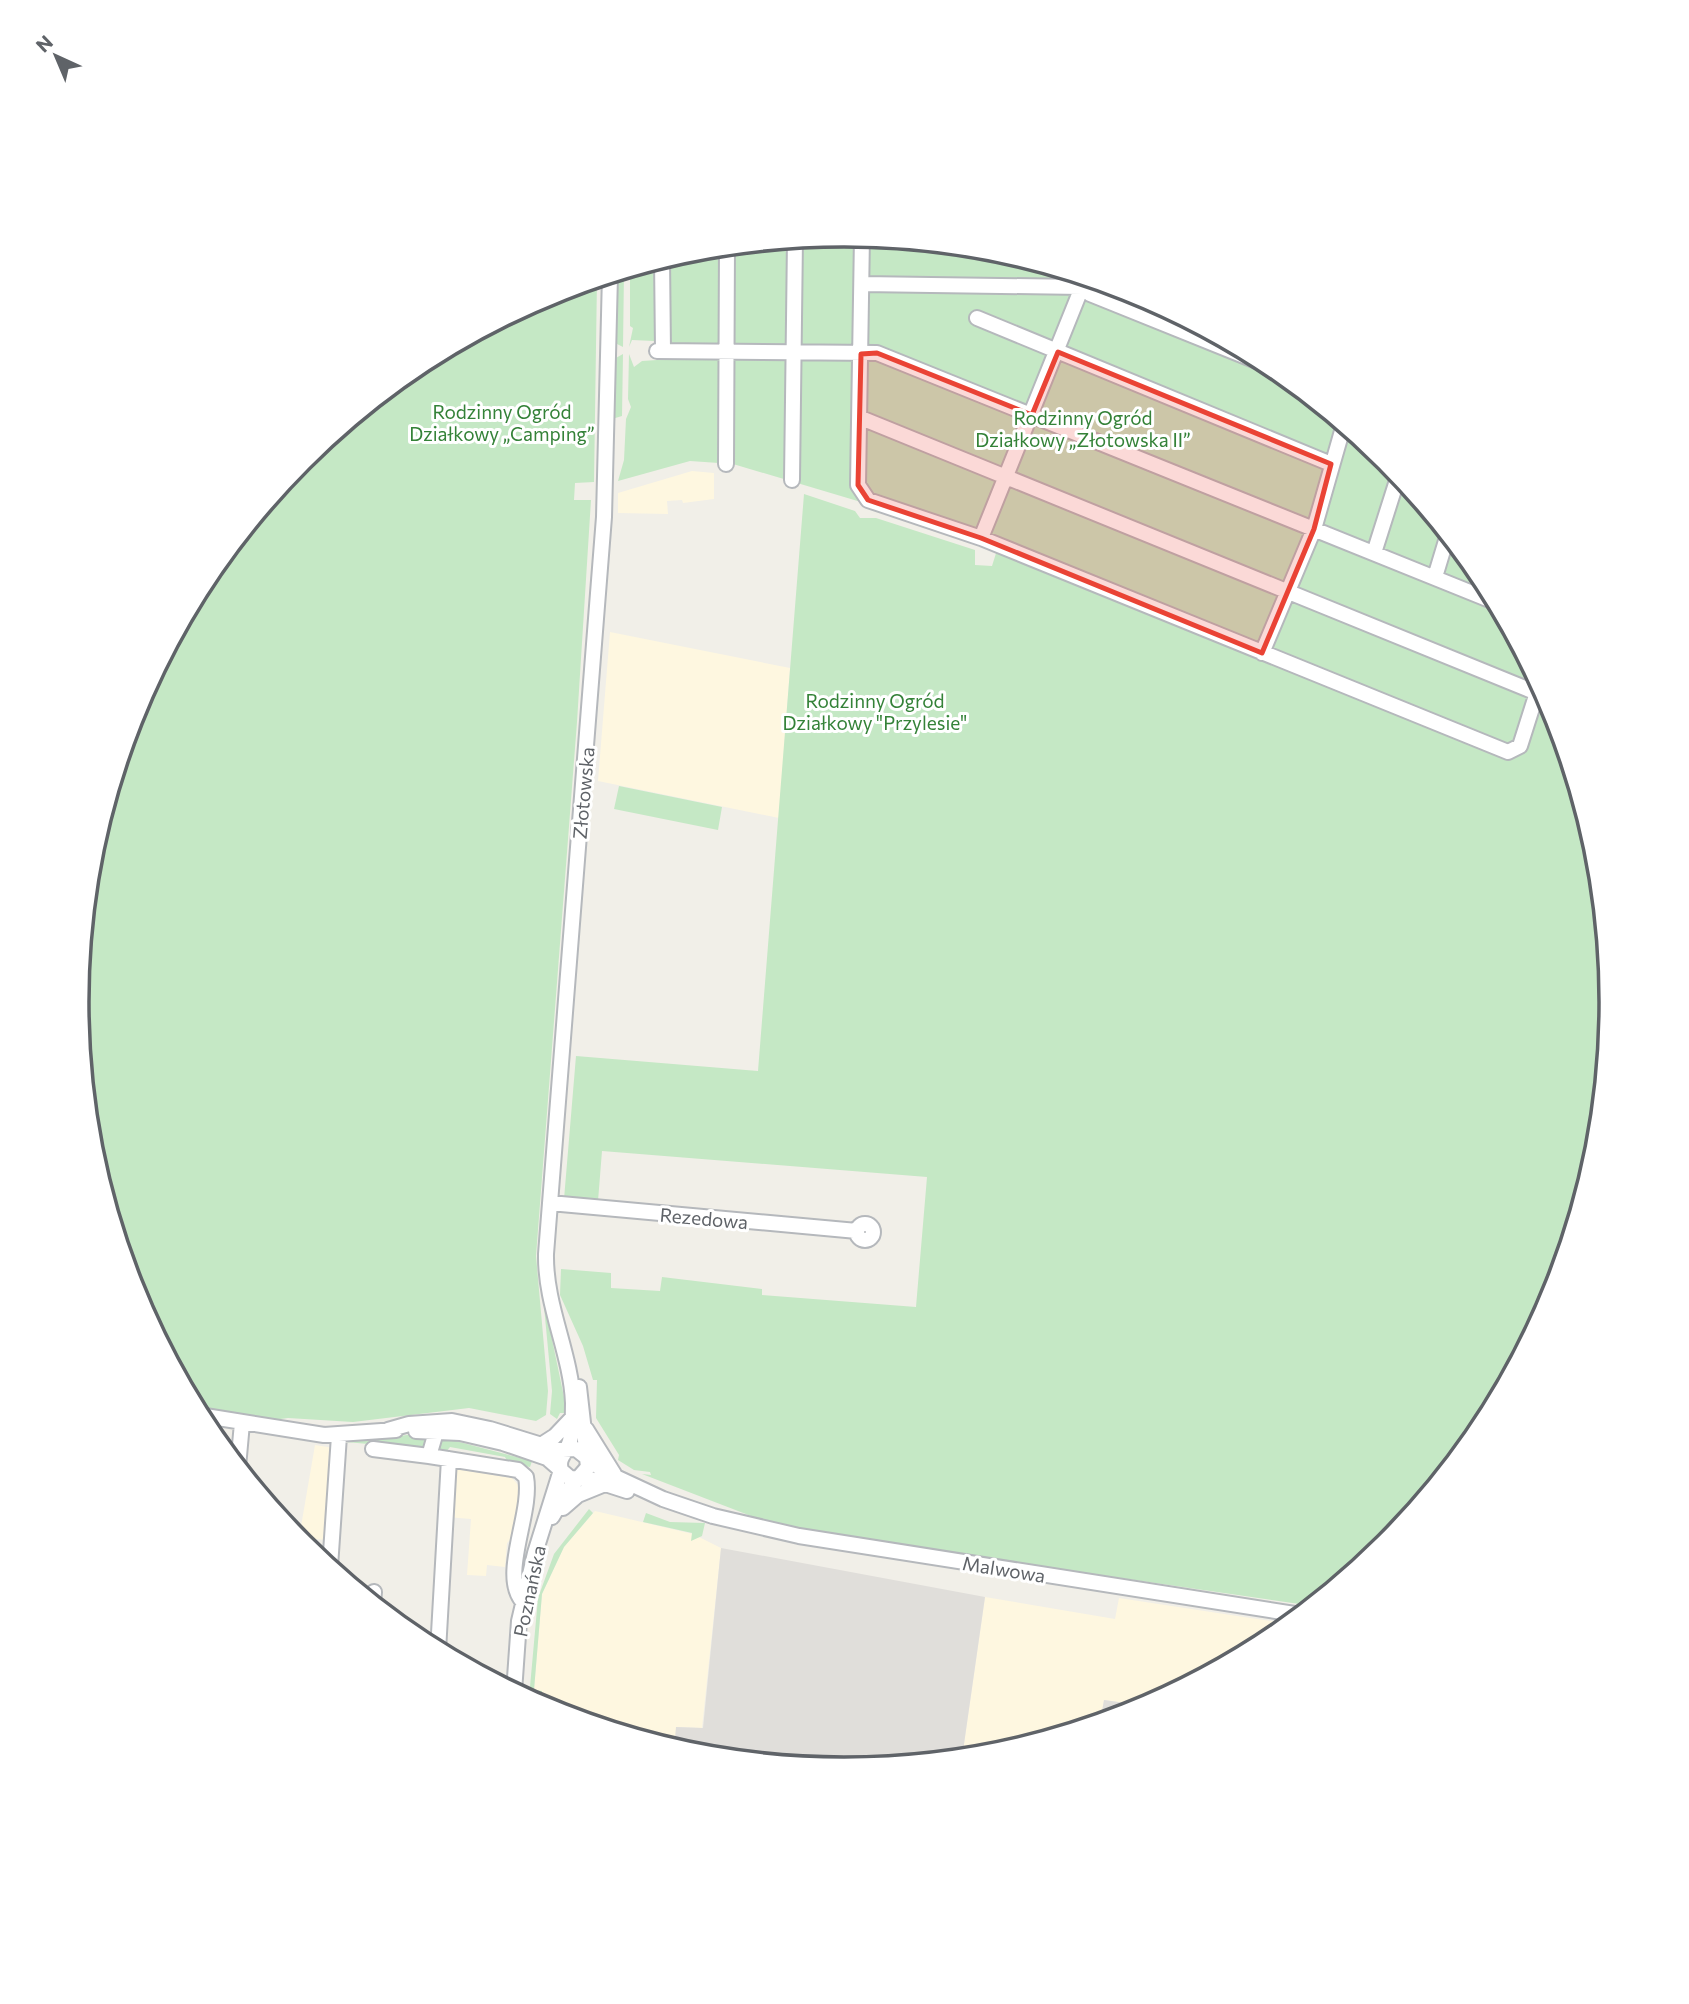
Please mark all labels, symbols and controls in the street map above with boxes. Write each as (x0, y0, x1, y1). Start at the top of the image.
north arrow (21, 21, 91, 91)
text: N (31, 30, 57, 57)
park label: Rodzinny Ogród Działkowy „Camping” (409, 400, 595, 445)
park label: Rodzinny Ogród Działkowy „Złotowska II” (975, 406, 1191, 451)
park label: Rodzinny Ogród Działkowy "Przylesie" (783, 689, 967, 734)
street label: Złotowska (568, 746, 598, 840)
street label: Rezedowa (659, 1203, 749, 1233)
street label: Poznańska (508, 1543, 550, 1639)
street label: Malwowa (961, 1551, 1047, 1587)

